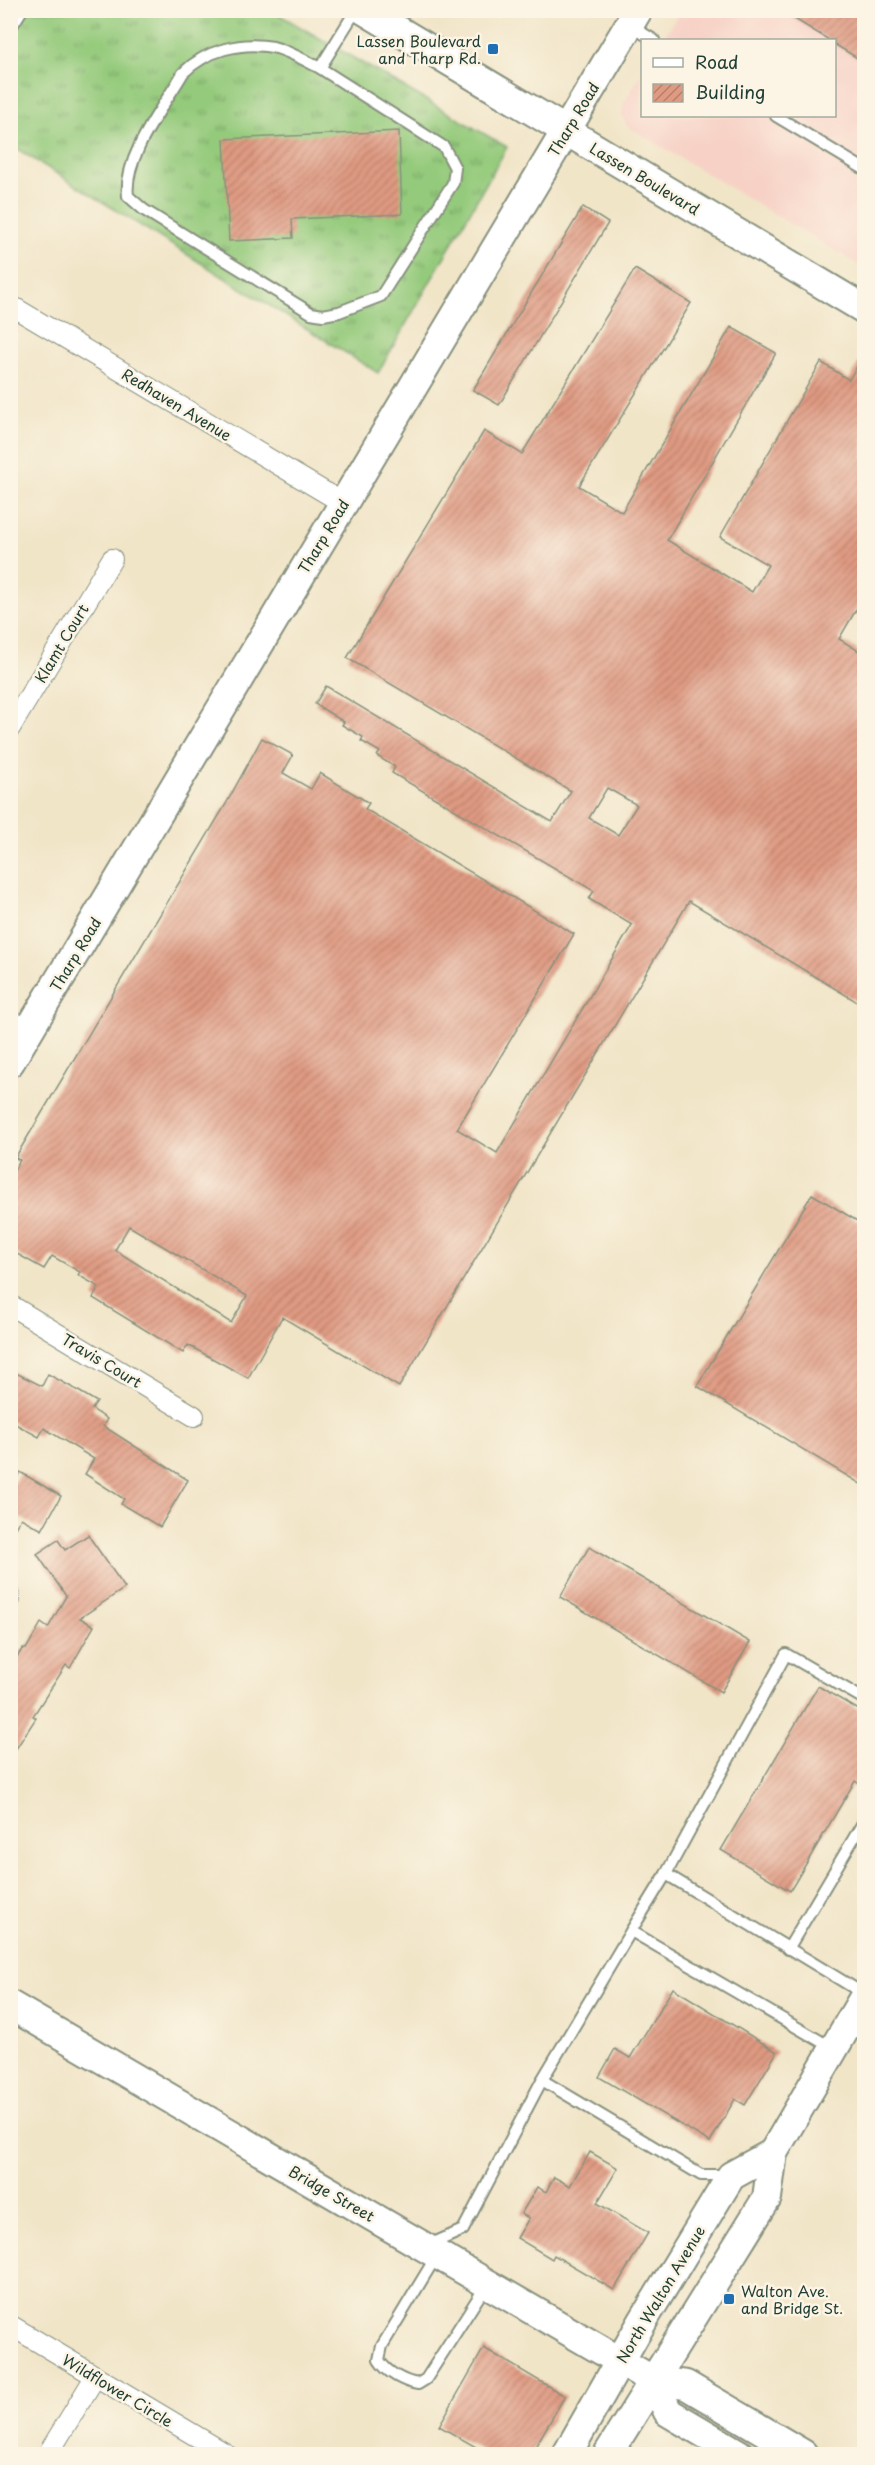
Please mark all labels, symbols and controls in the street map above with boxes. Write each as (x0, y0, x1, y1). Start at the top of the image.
place label: Lassen Boulevard and Tharp Rd. (356, 29, 481, 69)
legend (641, 39, 836, 117)
marker: Lassen Boulevard and Tharp Rd. (486, 42, 500, 56)
text: Road (695, 48, 739, 75)
street label: Tharp Road (542, 77, 604, 161)
text: Building (695, 78, 765, 105)
street label: Lassen Boulevard (586, 136, 704, 220)
street label: Redhaven Avenue (118, 362, 236, 446)
street label: Tharp Road (292, 494, 354, 578)
street label: Klamt Court (28, 599, 94, 687)
street label: Tharp Road (44, 912, 106, 996)
street label: Travis Court (58, 1327, 146, 1393)
street label: Bridge Street (285, 2159, 379, 2227)
street label: North Walton Avenue (610, 2221, 710, 2367)
place label: Walton Ave. and Bridge St. (741, 2279, 843, 2319)
marker: Walton Ave. and Bridge St. (722, 2292, 736, 2306)
street label: Wildflower Circle (58, 2348, 178, 2432)

